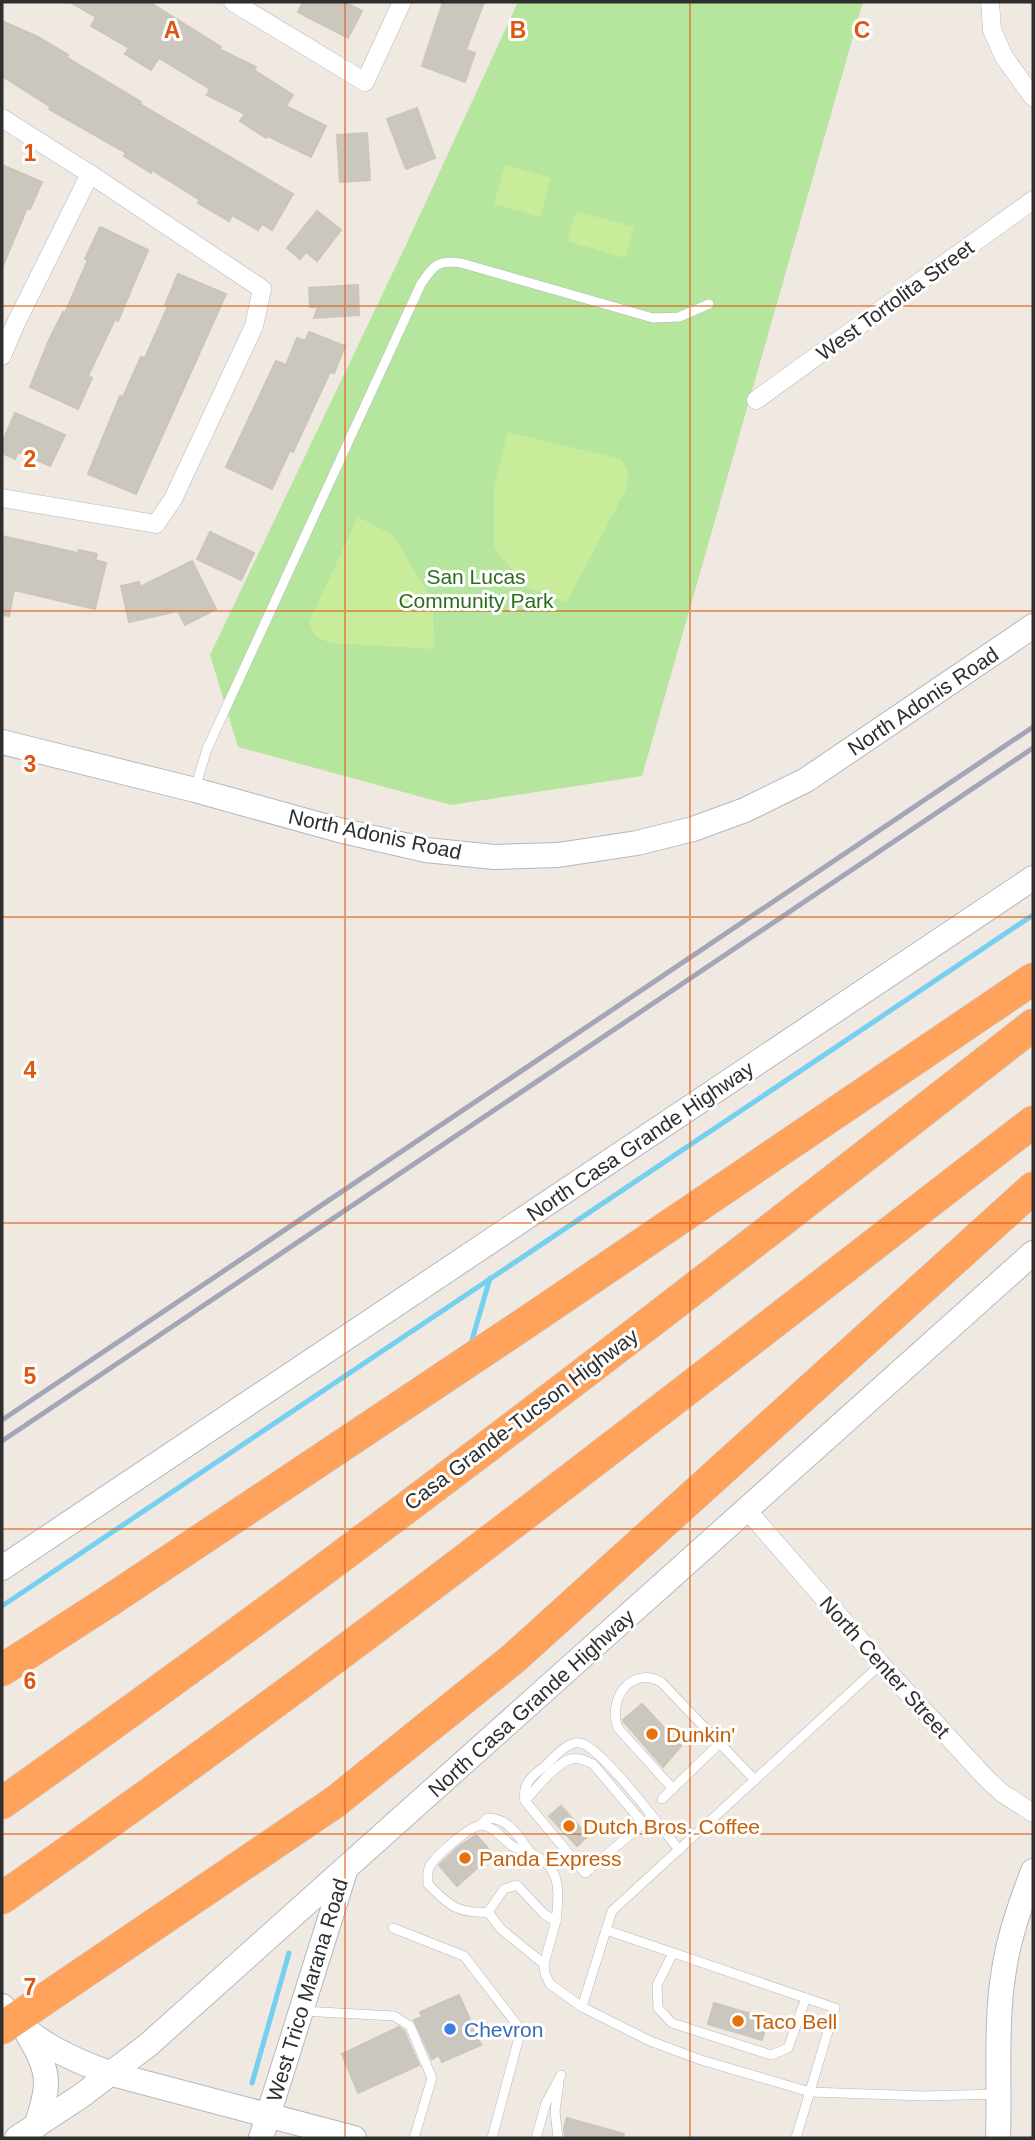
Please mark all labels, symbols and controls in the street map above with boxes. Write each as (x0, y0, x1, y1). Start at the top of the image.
text: A (164, 17, 180, 43)
text: B (510, 17, 526, 43)
text: C (854, 17, 870, 43)
text: 1 (24, 140, 37, 166)
street label: West Tortolita Street (812, 235, 978, 365)
text: 2 (24, 446, 36, 472)
park label: San Lucas Community Park (398, 565, 554, 612)
street label: North Adonis Road (843, 642, 1003, 760)
text: 3 (24, 751, 36, 777)
street label: North Adonis Road (286, 804, 464, 864)
street label: North Casa Grande Highway (522, 1056, 758, 1226)
text: 4 (24, 1057, 37, 1083)
street label: Casa Grande-Tucson Highway (400, 1323, 643, 1514)
text: 5 (24, 1363, 37, 1389)
street label: North Center Street (816, 1592, 955, 1742)
street label: North Casa Grande Highway (424, 1604, 639, 1801)
text: 6 (24, 1668, 36, 1694)
place label: Dunkin' (666, 1723, 735, 1746)
marker: Dunkin' (644, 1726, 660, 1742)
place label: Dutch Bros. Coffee (583, 1815, 760, 1838)
marker: Dutch Bros. Coffee (561, 1818, 577, 1834)
place label: Panda Express (479, 1847, 621, 1870)
marker: Panda Express (457, 1850, 473, 1866)
street label: West Trico Marana Road (262, 1876, 352, 2104)
text: 7 (24, 1974, 36, 2000)
place label: Taco Bell (752, 2010, 837, 2033)
marker: Taco Bell (730, 2013, 746, 2029)
place label: Chevron (464, 2018, 543, 2041)
marker: Chevron (442, 2021, 458, 2037)

